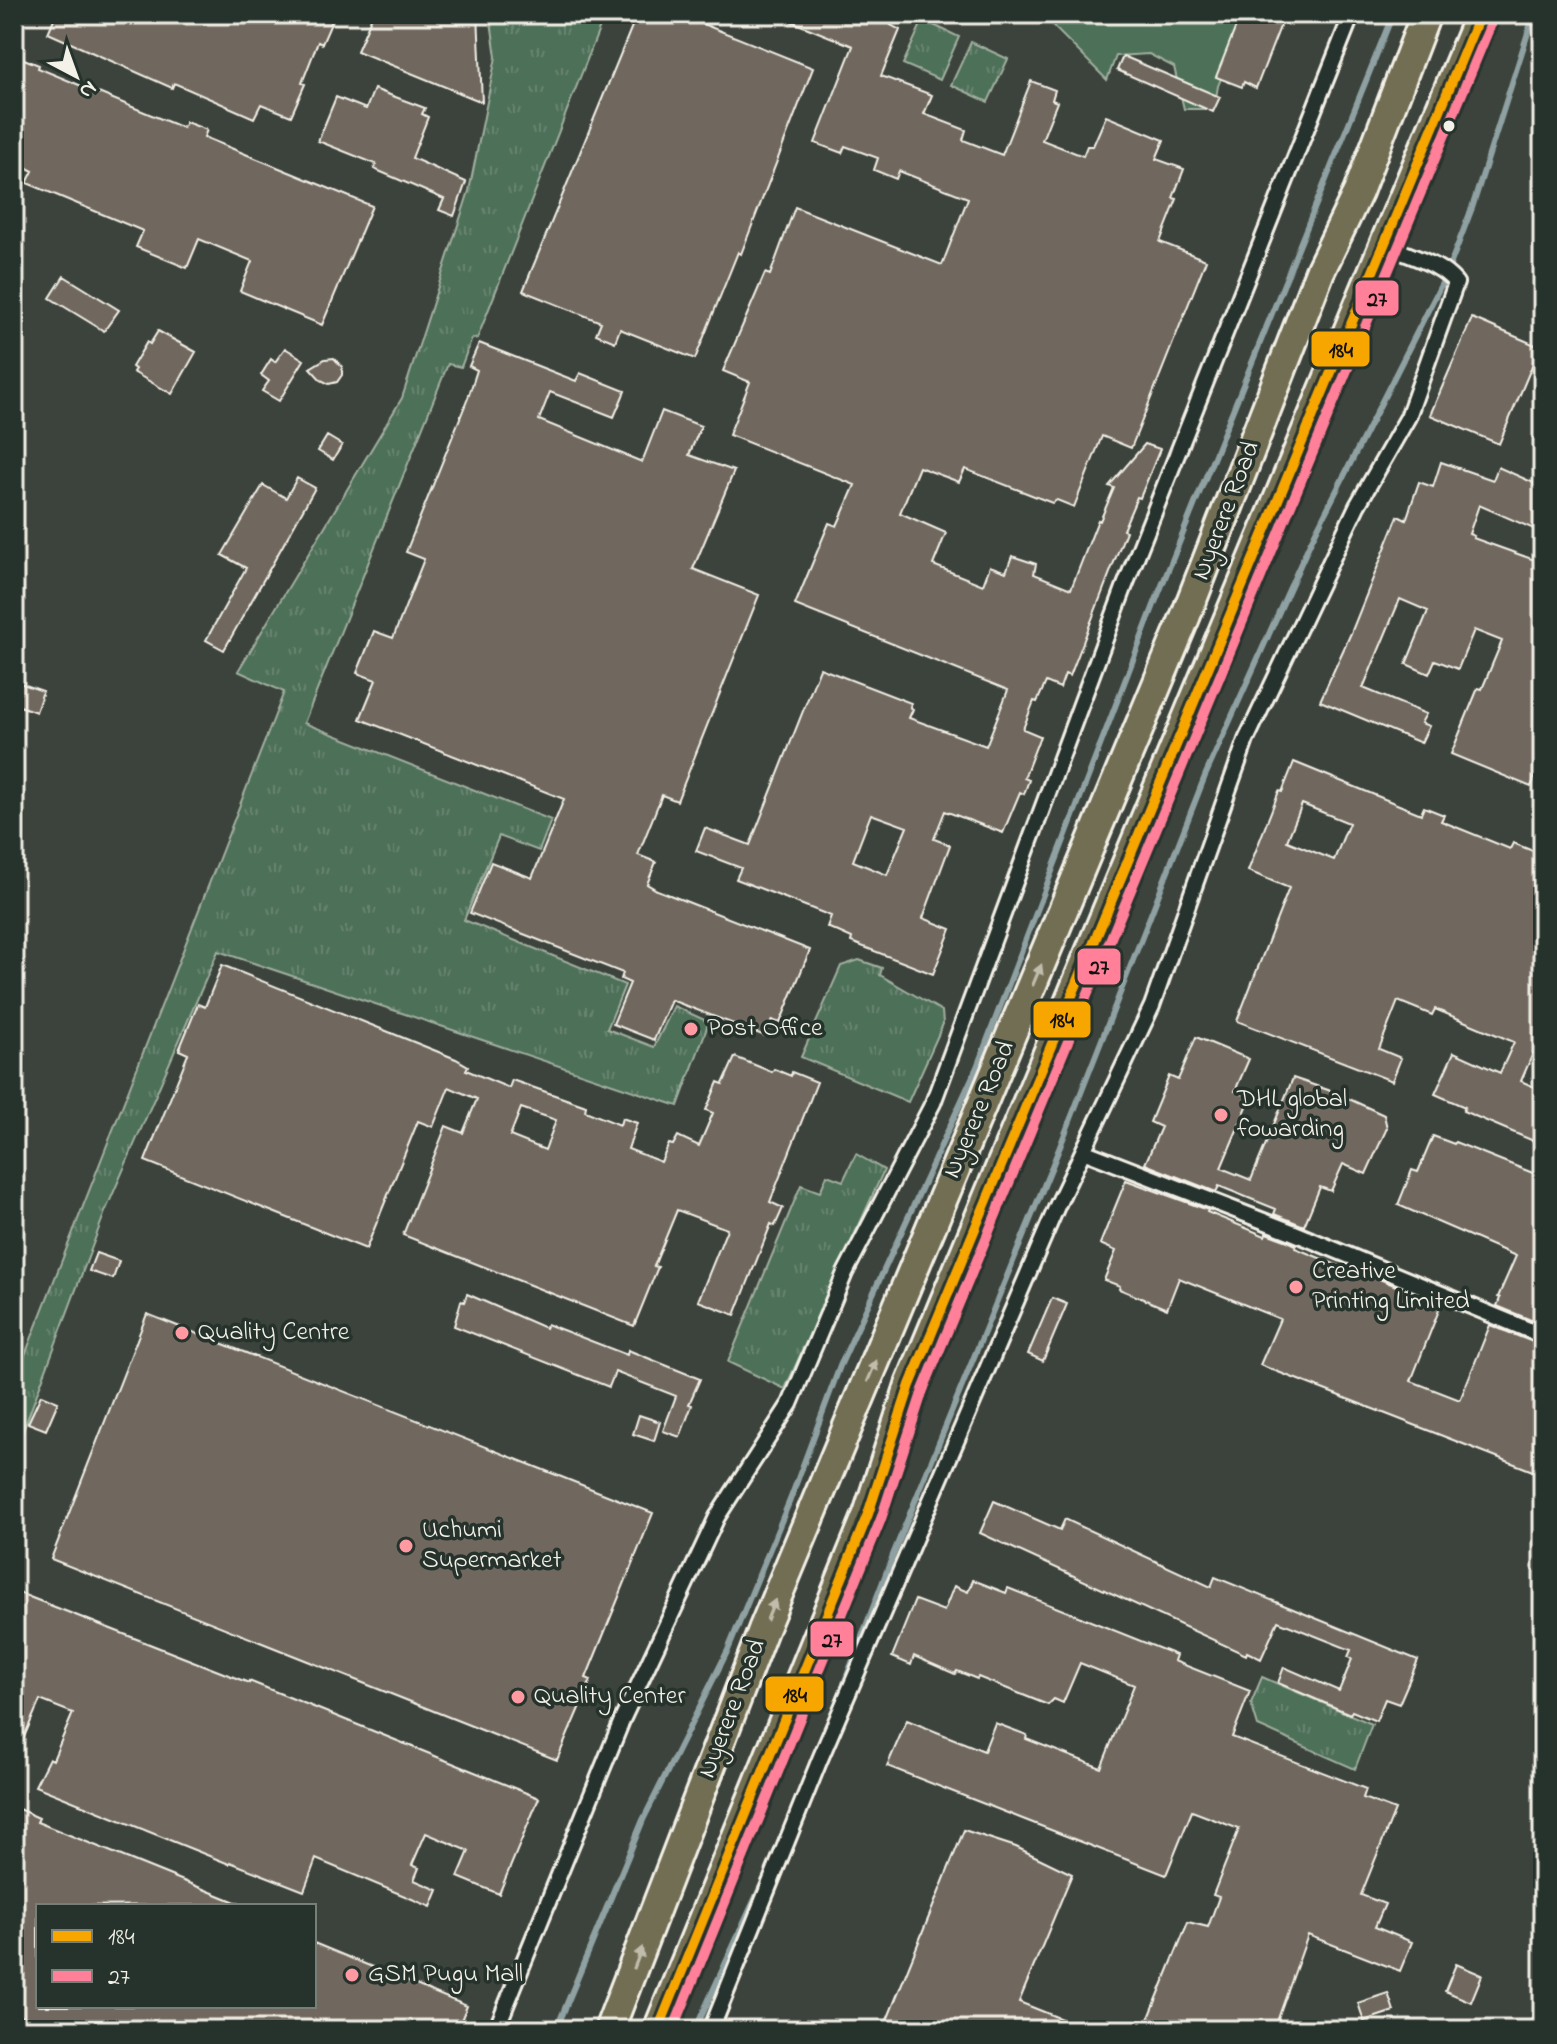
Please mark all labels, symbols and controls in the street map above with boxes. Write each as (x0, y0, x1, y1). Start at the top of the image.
north arrow (36, 36, 116, 116)
text: N (71, 72, 103, 106)
unlabelled marker (1441, 118, 1457, 134)
line badge: 27 (1354, 279, 1400, 317)
text: 27 (1366, 285, 1388, 317)
line badge: 184 (1310, 330, 1371, 368)
text: 184 (1329, 336, 1354, 368)
street label: Nyerere Road (1183, 436, 1271, 586)
line badge: 27 (1076, 947, 1122, 986)
text: 27 (1088, 953, 1110, 985)
one-way arrow (1030, 963, 1043, 987)
line badge: 184 (1032, 1000, 1092, 1039)
text: 184 (1050, 1006, 1075, 1038)
place label: Post Office (707, 1010, 823, 1048)
marker: Post Office (682, 1020, 700, 1038)
street label: Nyerere Road (934, 1035, 1026, 1185)
place label: DHL global fowarding (1236, 1081, 1347, 1149)
marker: DHL global fowarding (1212, 1106, 1230, 1124)
place label: Creative Printing Limited (1312, 1253, 1470, 1321)
marker: Creative Printing Limited (1287, 1278, 1305, 1296)
place label: Quality Centre (198, 1314, 350, 1352)
marker: Quality Centre (173, 1324, 191, 1342)
one-way arrow (866, 1359, 879, 1382)
place label: Uchumi Supermarket (422, 1512, 562, 1580)
marker: Uchumi Supermarket (397, 1537, 415, 1555)
one-way arrow (765, 1598, 778, 1622)
line badge: 27 (809, 1620, 855, 1658)
text: 27 (821, 1626, 843, 1658)
street label: Nyerere Road (689, 1634, 777, 1784)
line badge: 184 (764, 1675, 825, 1713)
place label: Quality Center (534, 1678, 686, 1716)
text: 184 (783, 1681, 808, 1713)
marker: Quality Center (509, 1688, 527, 1706)
legend (36, 1904, 316, 2008)
text: 184 (108, 1921, 135, 1956)
one-way arrow (632, 1946, 645, 1970)
place label: GSM Pugu Mall (368, 1956, 523, 1994)
text: 27 (108, 1961, 130, 1996)
marker: GSM Pugu Mall (343, 1966, 361, 1984)

